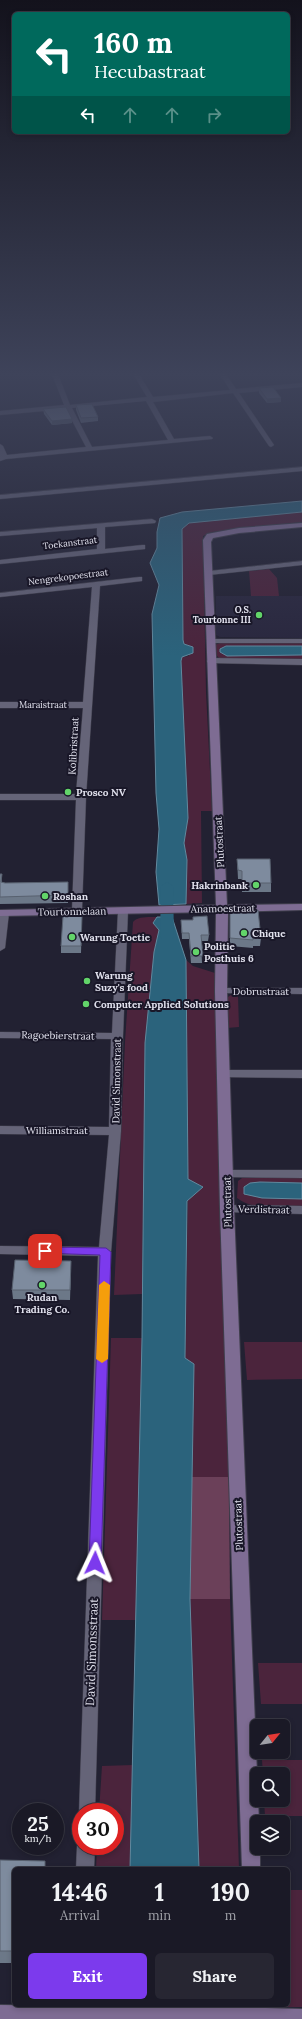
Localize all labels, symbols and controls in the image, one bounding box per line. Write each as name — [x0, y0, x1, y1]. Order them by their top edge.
text: 160 m — [94, 25, 172, 61]
icon: left — [28, 28, 80, 80]
text: Hecubastraat — [94, 60, 206, 83]
icon: left — [77, 104, 99, 126]
icon: ahead — [119, 104, 141, 126]
icon: ahead — [161, 104, 183, 126]
icon: right — [203, 104, 225, 126]
street label: Toekanstraat — [42, 534, 98, 551]
street label: Nengrekopoestraat — [27, 566, 109, 587]
place label: O.S. Tourtonne III — [193, 604, 252, 625]
marker: O.S. Tourtonne III — [254, 610, 264, 620]
street label: Maraistraat — [19, 699, 68, 710]
street label: Kolibristraat — [65, 717, 82, 775]
place label: Prosco NV — [76, 786, 127, 799]
marker: Prosco NV — [63, 787, 73, 797]
street label: Plutostraat — [212, 816, 227, 868]
place label: Hakrinbank — [191, 879, 248, 892]
marker: Hakrinbank — [251, 880, 261, 890]
place label: Roshan — [53, 890, 89, 903]
marker: Roshan — [40, 891, 50, 901]
street label: Anamoestraat — [190, 901, 256, 916]
street label: Tourtonnelaan — [38, 904, 106, 919]
place label: Chique — [252, 927, 286, 940]
marker: Chique — [239, 928, 249, 938]
place label: Warung Toetie — [80, 931, 151, 944]
marker: Warung Toetie — [67, 932, 77, 942]
place label: Politie Posthuis 6 — [204, 940, 254, 965]
marker: Politie Posthuis 6 — [191, 947, 201, 957]
place label: Warung Suzy's food — [95, 969, 148, 994]
marker: Warung Suzy's food — [82, 976, 92, 986]
street label: Dobrustraat — [233, 985, 289, 998]
place label: Computer Applied Solutions — [94, 998, 229, 1011]
marker: Computer Applied Solutions — [81, 999, 91, 1009]
street label: Ragoebierstraat — [21, 1028, 95, 1043]
street label: David Simonstraat — [109, 1038, 124, 1124]
street label: Williamstraat — [26, 1124, 88, 1137]
street label: Plutostraat — [221, 1176, 234, 1228]
street label: Verdistraat — [237, 1203, 290, 1216]
pin — [28, 1234, 62, 1268]
icon: arrive — [34, 1240, 56, 1262]
marker: Rudan Trading Co. — [37, 1280, 47, 1290]
place label: Rudan Trading Co. — [14, 1291, 70, 1316]
street label: Plutostraat — [231, 1499, 246, 1551]
position arrow — [74, 1542, 116, 1584]
street label: David Simonsstraat — [82, 1598, 101, 1706]
north arrow — [250, 1719, 290, 1759]
map controls — [250, 1719, 290, 1855]
button: search — [250, 1767, 290, 1807]
speed limit sign: 30 — [72, 1803, 124, 1855]
text: 25 — [27, 1811, 49, 1836]
button: layers — [250, 1815, 290, 1855]
text: km/h — [24, 1832, 52, 1845]
text: 14:46 — [52, 1877, 108, 1908]
text: 1 — [155, 1877, 164, 1908]
text: 190 — [211, 1877, 250, 1908]
text: Arrival — [60, 1907, 100, 1924]
text: min — [148, 1907, 171, 1924]
text: m — [225, 1907, 236, 1924]
button: Exit — [28, 1953, 147, 1999]
button: Share — [155, 1953, 274, 1999]

